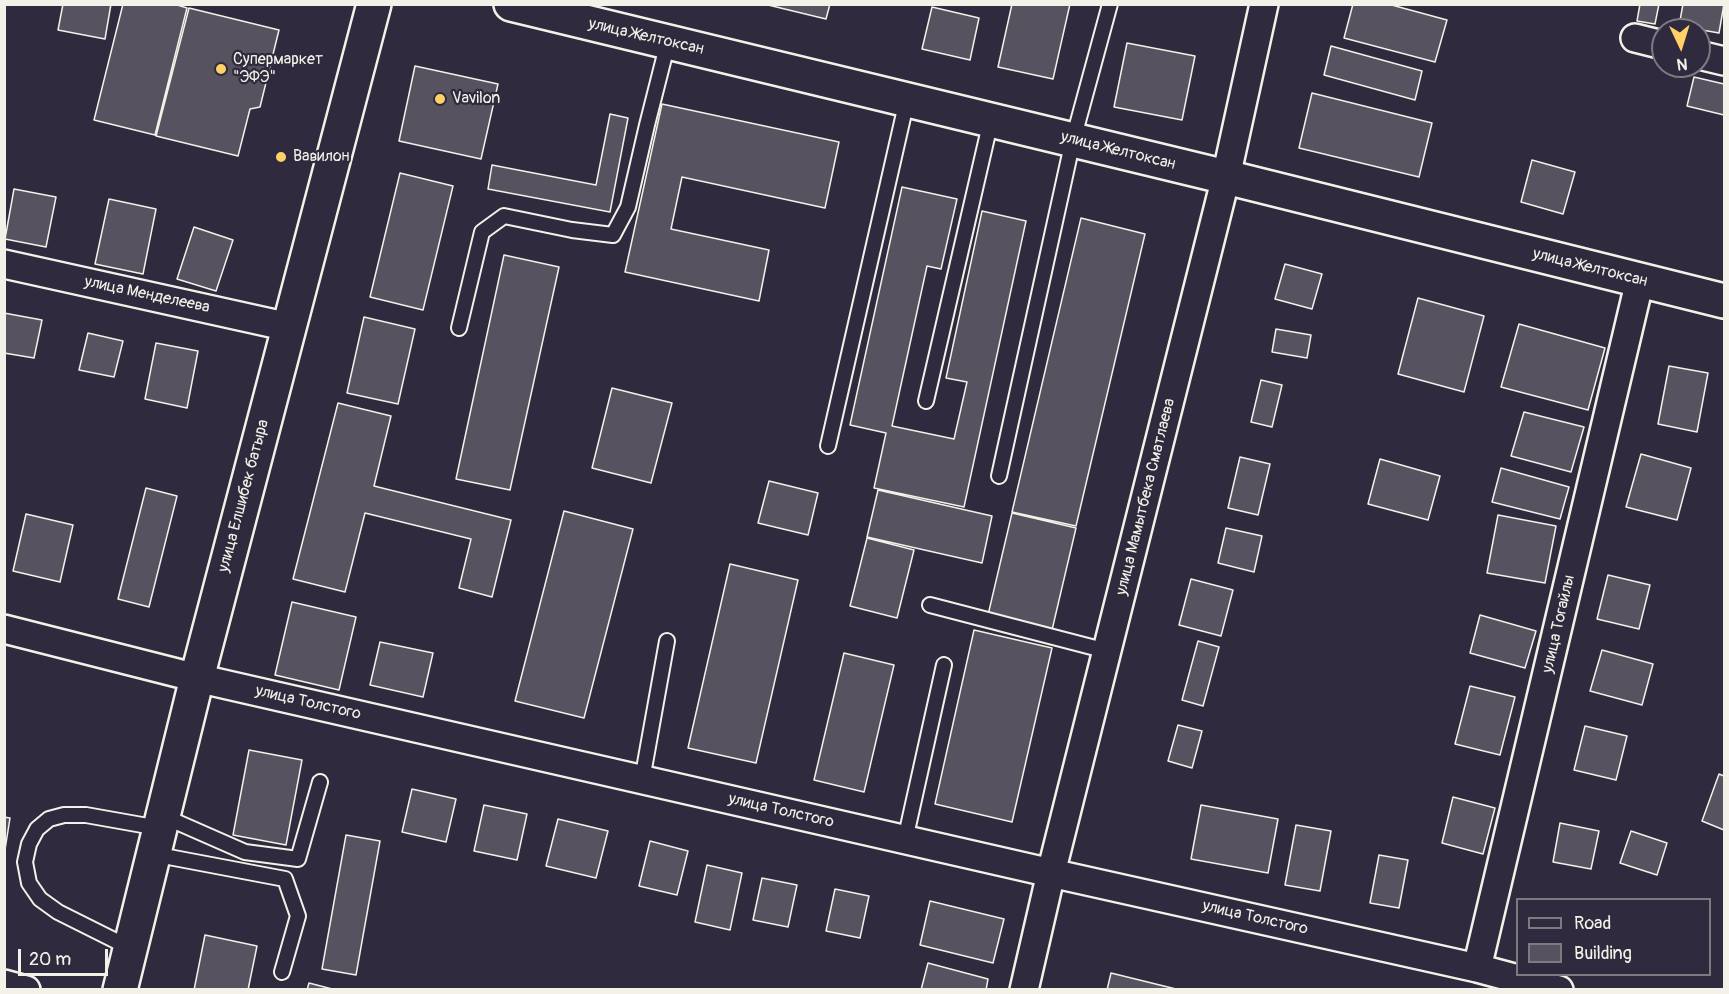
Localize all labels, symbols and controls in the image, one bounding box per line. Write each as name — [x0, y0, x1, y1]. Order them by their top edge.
street label: улица Желтоксан — [587, 14, 705, 60]
north arrow — [1651, 18, 1711, 78]
place label: Супермаркет "ЭФЭ" — [233, 50, 323, 88]
text: N — [1676, 54, 1688, 74]
marker: Супермаркет "ЭФЭ" — [214, 62, 228, 76]
place label: Vavilon — [452, 89, 500, 109]
marker: Vavilon — [433, 92, 447, 106]
street label: улица Желтоксан — [1059, 127, 1177, 175]
place label: Вавилон — [293, 147, 349, 167]
marker: Вавилон — [274, 150, 288, 164]
street label: улица Желтоксан — [1531, 244, 1649, 292]
street label: улица Менделеева — [83, 272, 211, 318]
street label: улица Мамытбека Сматлаева — [1112, 397, 1180, 597]
street label: улица Елшибек батыра — [214, 418, 274, 574]
street label: улица Тогайлы — [1538, 573, 1580, 675]
street label: улица Толстого — [253, 682, 363, 724]
street label: улица Толстого — [726, 790, 836, 832]
street label: улица Толстого — [1200, 897, 1310, 939]
legend — [1516, 898, 1711, 976]
text: Road — [1574, 912, 1611, 935]
scale bar — [21, 937, 111, 975]
text: Building — [1574, 942, 1632, 965]
text: 20 m — [29, 948, 71, 971]

